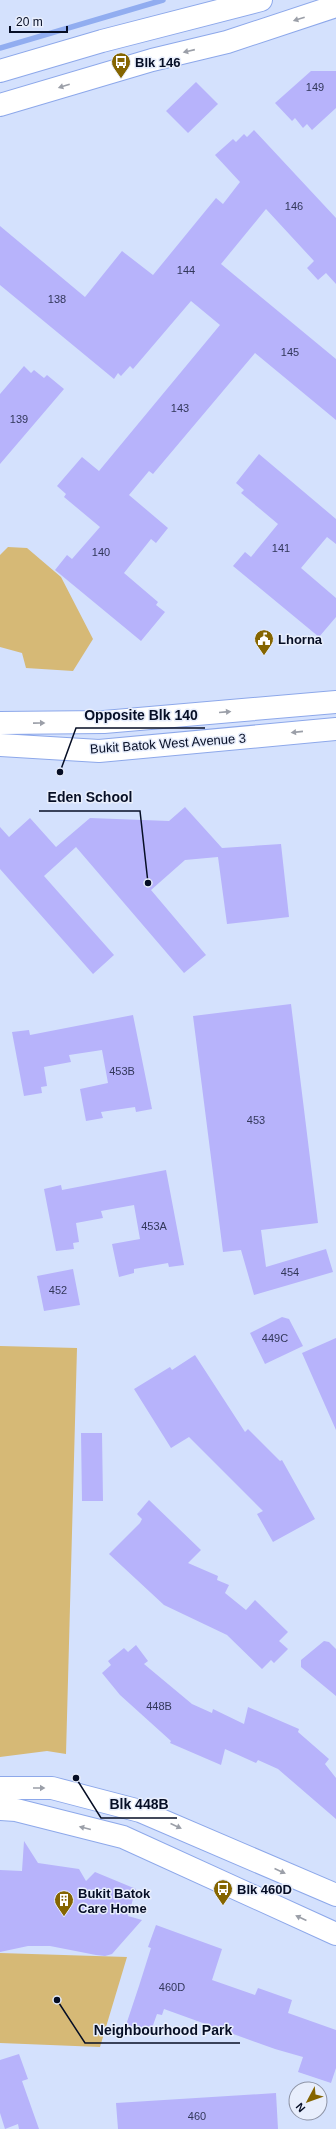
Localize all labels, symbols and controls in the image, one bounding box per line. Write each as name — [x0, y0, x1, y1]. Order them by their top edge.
scale bar — [10, 8, 67, 34]
text: 20 m — [16, 15, 43, 29]
one-way arrow — [293, 16, 305, 22]
one-way arrow — [183, 48, 195, 54]
bus stop icon: Blk 146 — [110, 51, 132, 79]
place label: Blk 146 — [135, 55, 181, 70]
house number: 149 — [306, 81, 324, 93]
one-way arrow — [58, 83, 70, 89]
house number: 146 — [285, 200, 303, 212]
house number: 144 — [177, 264, 195, 276]
house number: 138 — [48, 293, 66, 305]
house number: 145 — [281, 346, 299, 358]
house number: 143 — [171, 402, 189, 414]
house number: 139 — [10, 413, 28, 425]
house number: 141 — [272, 542, 290, 554]
house number: 140 — [92, 546, 110, 558]
public building icon: Lhorna — [253, 628, 275, 656]
place label: Lhorna — [278, 632, 323, 647]
callout: Opposite Blk 140 — [76, 702, 205, 728]
text: Opposite Blk 140 — [84, 707, 198, 723]
one-way arrow — [218, 708, 231, 715]
one-way arrow — [33, 720, 46, 726]
one-way arrow — [291, 729, 303, 735]
street label: Bukit Batok West Avenue 3 — [90, 731, 247, 756]
callout: Eden School — [39, 785, 140, 811]
text: Eden School — [48, 789, 132, 805]
house number: 453B — [109, 1065, 135, 1077]
house number: 453 — [247, 1114, 265, 1126]
house number: 453A — [141, 1220, 168, 1232]
house number: 454 — [281, 1266, 299, 1278]
house number: 452 — [49, 1284, 67, 1296]
house number: 449C — [262, 1332, 288, 1344]
house number: 448B — [146, 1700, 172, 1712]
one-way arrow — [33, 1785, 46, 1791]
callout: Blk 448B — [101, 1792, 177, 1818]
text: Blk 448B — [109, 1796, 169, 1812]
one-way arrow — [170, 1823, 181, 1829]
one-way arrow — [79, 1825, 91, 1831]
one-way arrow — [275, 1868, 286, 1874]
bus stop icon: Blk 460D — [212, 1878, 234, 1906]
place label: Blk 460D — [237, 1882, 292, 1897]
place label: Bukit Batok Care Home — [78, 1886, 151, 1916]
building icon: Bukit Batok Care Home — [53, 1889, 75, 1917]
one-way arrow — [295, 1915, 306, 1921]
house number: 460D — [159, 1981, 185, 1993]
callout: Neighbourhood Park — [85, 2017, 240, 2043]
text: Neighbourhood Park — [94, 2022, 232, 2038]
north arrow — [288, 2081, 328, 2121]
text: N — [293, 2101, 308, 2114]
house number: 460 — [188, 2110, 206, 2122]

